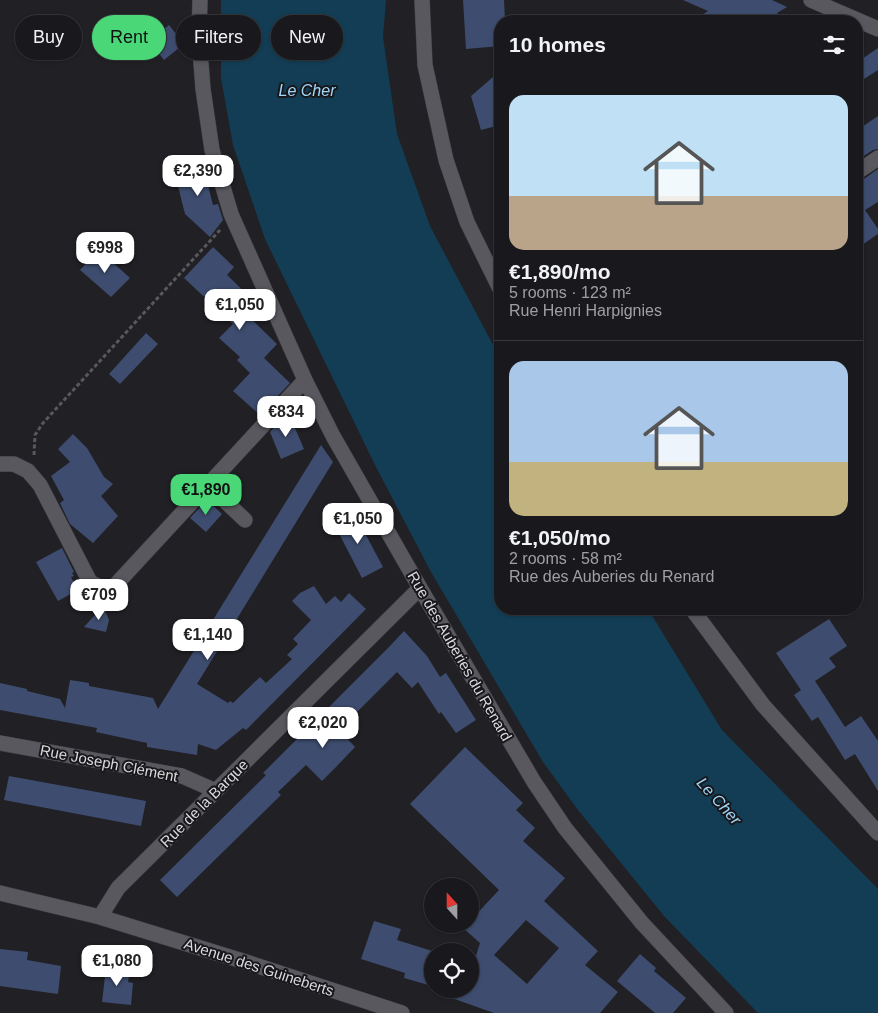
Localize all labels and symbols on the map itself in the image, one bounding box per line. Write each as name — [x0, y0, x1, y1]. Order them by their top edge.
water label: Le Cher — [279, 82, 336, 99]
pin: €2,390 — [157, 154, 239, 197]
pin: €998 — [75, 232, 135, 274]
pin: €1,050 — [199, 288, 281, 331]
pin: €834 — [256, 396, 316, 438]
pin: €1,890 — [165, 474, 247, 516]
pin: €1,050 — [317, 502, 399, 545]
street label: Rue des Auberies du Renard — [404, 568, 516, 744]
pin: €709 — [69, 578, 129, 621]
pin: €1,140 — [167, 618, 249, 661]
pin: €2,020 — [282, 706, 364, 749]
street label: Rue Joseph Clément — [39, 741, 180, 785]
street label: Rue de la Barque — [157, 756, 251, 850]
water label: Le Cher — [694, 774, 745, 828]
north arrow — [424, 878, 479, 932]
street label: Avenue des Guineberts — [182, 935, 336, 999]
pin: €1,080 — [76, 944, 158, 987]

